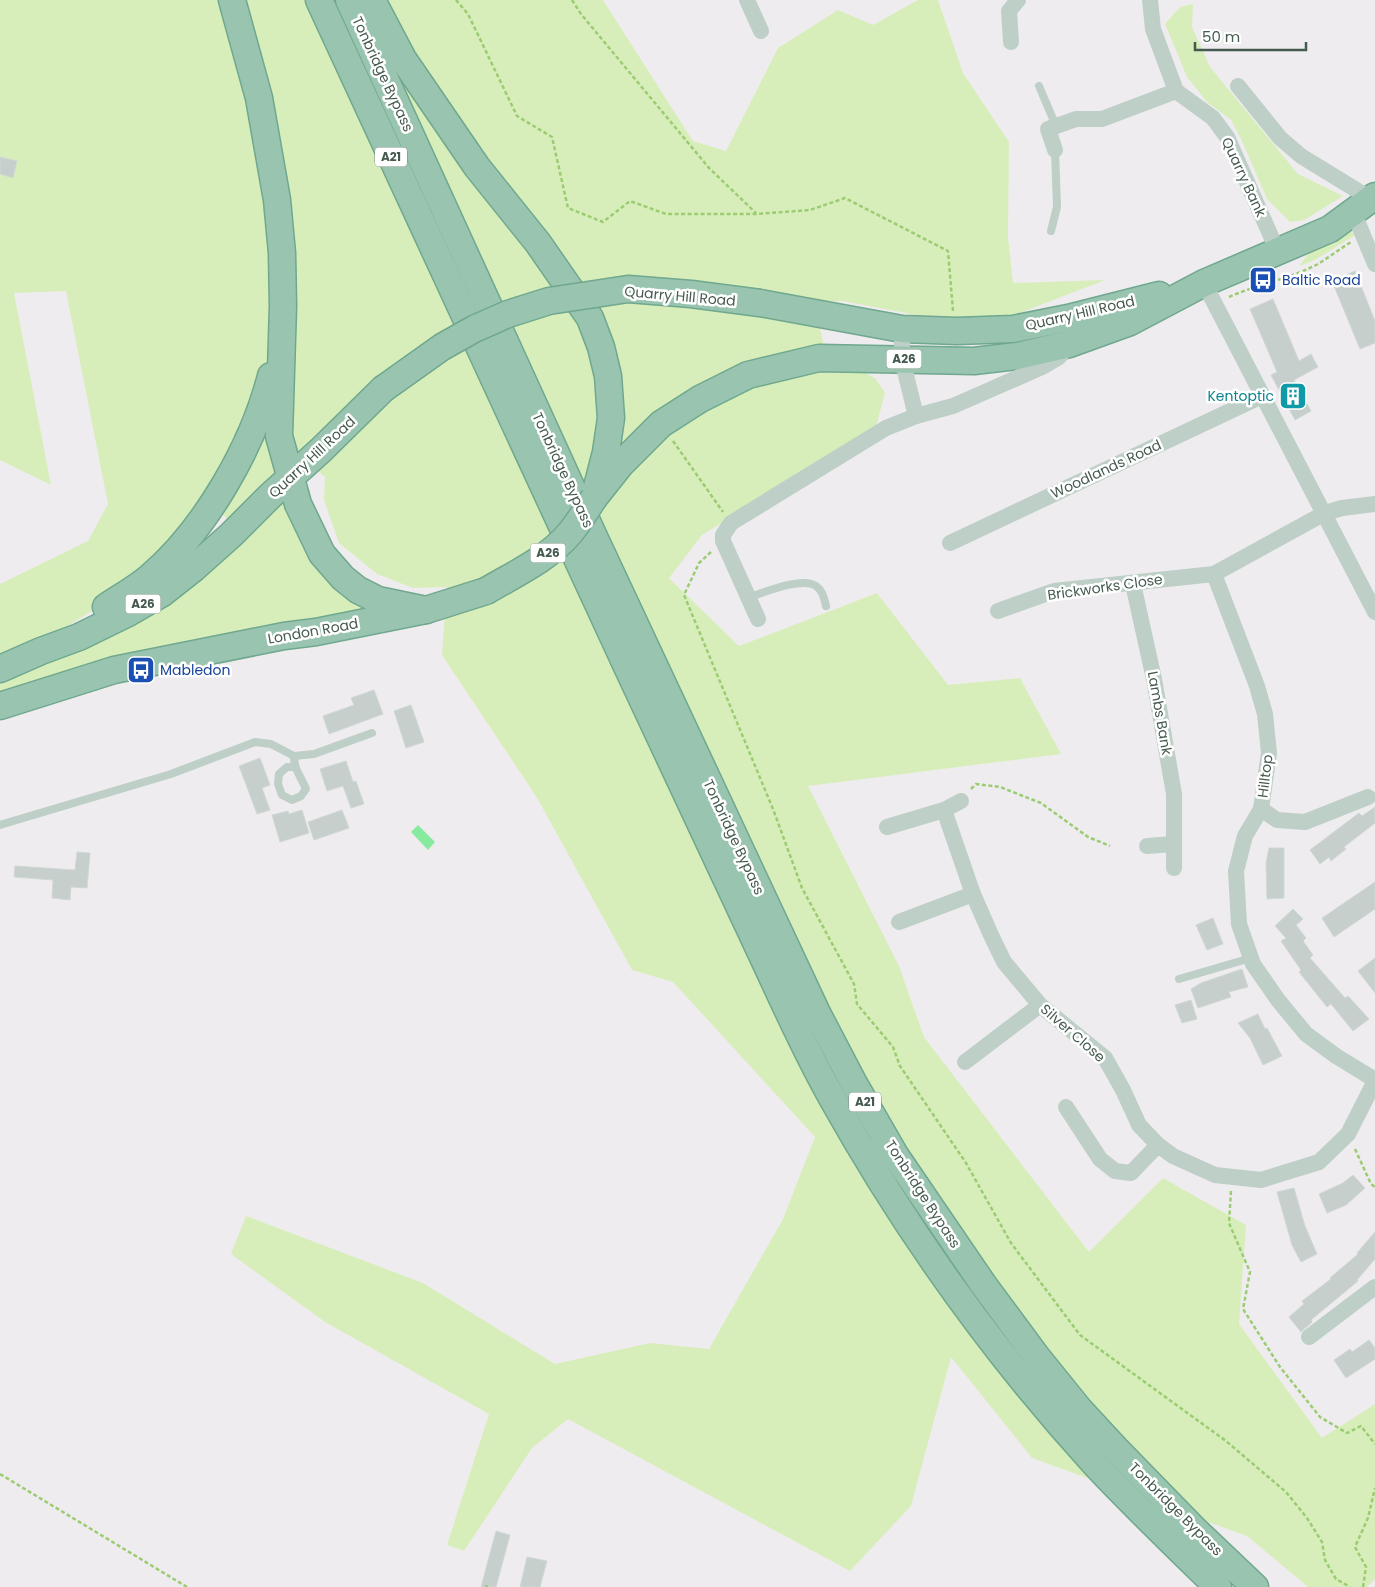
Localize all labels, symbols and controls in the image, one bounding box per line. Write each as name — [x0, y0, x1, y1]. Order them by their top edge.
street label: Tonbridge Bypass — [348, 13, 418, 135]
scale bar — [1195, 20, 1306, 52]
text: 50 m — [1202, 26, 1240, 47]
street label: Quarry Bank — [1217, 134, 1272, 221]
road number: A21 — [375, 148, 407, 166]
bus stop icon: Baltic Road — [1248, 265, 1278, 295]
place label: Baltic Road — [1282, 270, 1361, 290]
street label: Quarry Hill Road — [623, 281, 737, 311]
street label: Quarry Hill Road — [1023, 291, 1137, 335]
road number: A26 — [886, 349, 922, 368]
building icon: Kentoptic — [1278, 381, 1308, 411]
place label: Kentoptic — [1207, 386, 1274, 406]
street label: Tonbridge Bypass — [528, 409, 598, 531]
street label: Quarry Hill Road — [264, 412, 360, 502]
street label: Woodlands Road — [1047, 435, 1165, 503]
road number: A26 — [530, 544, 566, 562]
street label: Brickworks Close — [1046, 569, 1164, 605]
road number: A26 — [126, 594, 160, 614]
street label: London Road — [266, 613, 360, 649]
bus stop icon: Mabledon — [126, 655, 156, 685]
place label: Mabledon — [160, 660, 231, 680]
street label: Lambs Bank — [1143, 670, 1177, 757]
street label: Hilltop — [1252, 753, 1278, 799]
street label: Tonbridge Bypass — [699, 776, 769, 898]
street label: Silver Close — [1036, 999, 1110, 1067]
road number: A21 — [849, 1092, 881, 1112]
street label: Tonbridge Bypass — [881, 1136, 965, 1252]
street label: Tonbridge Bypass — [1125, 1458, 1227, 1560]

